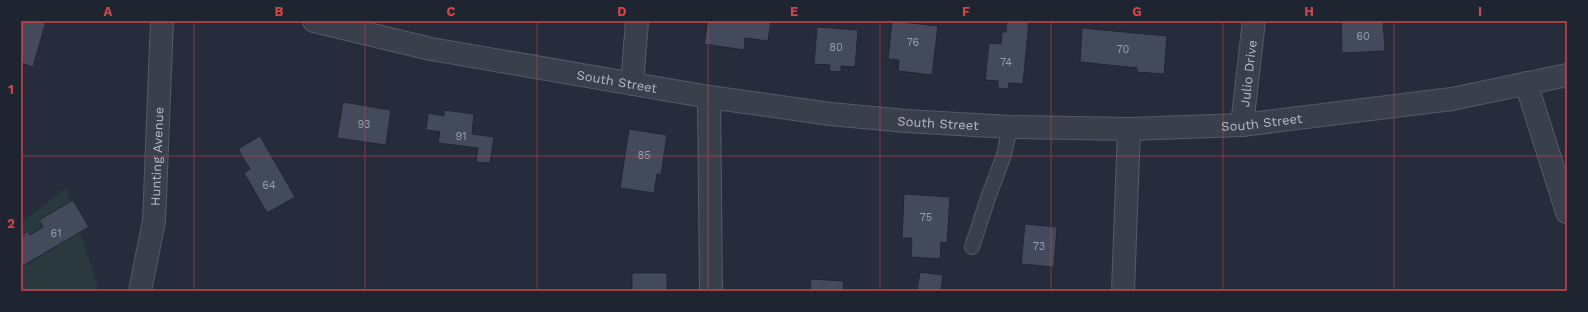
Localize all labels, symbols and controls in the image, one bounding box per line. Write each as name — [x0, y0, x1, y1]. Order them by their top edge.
text: A — [104, 4, 113, 19]
text: B — [275, 4, 284, 19]
text: C — [447, 4, 456, 19]
text: D — [617, 4, 627, 19]
text: E — [790, 4, 798, 19]
text: F — [962, 4, 970, 19]
text: G — [1132, 4, 1142, 19]
text: H — [1304, 4, 1314, 19]
text: I — [1478, 4, 1482, 19]
house number: 60 — [1356, 30, 1370, 43]
house number: 76 — [907, 36, 920, 49]
street label: Julio Drive — [1237, 39, 1260, 108]
house number: 80 — [829, 41, 843, 54]
house number: 70 — [1117, 43, 1130, 56]
house number: 74 — [1000, 56, 1012, 69]
street label: South Street — [576, 67, 659, 96]
text: 1 — [8, 82, 14, 97]
street label: Hunting Avenue — [148, 107, 167, 206]
street label: South Street — [1221, 111, 1304, 134]
street label: South Street — [897, 113, 980, 133]
house number: 93 — [358, 118, 370, 131]
house number: 91 — [455, 130, 467, 143]
house number: 85 — [637, 149, 651, 162]
house number: 64 — [262, 179, 276, 192]
house number: 75 — [920, 211, 932, 224]
text: 2 — [7, 216, 15, 231]
house number: 61 — [51, 227, 61, 240]
house number: 73 — [1033, 240, 1045, 253]

